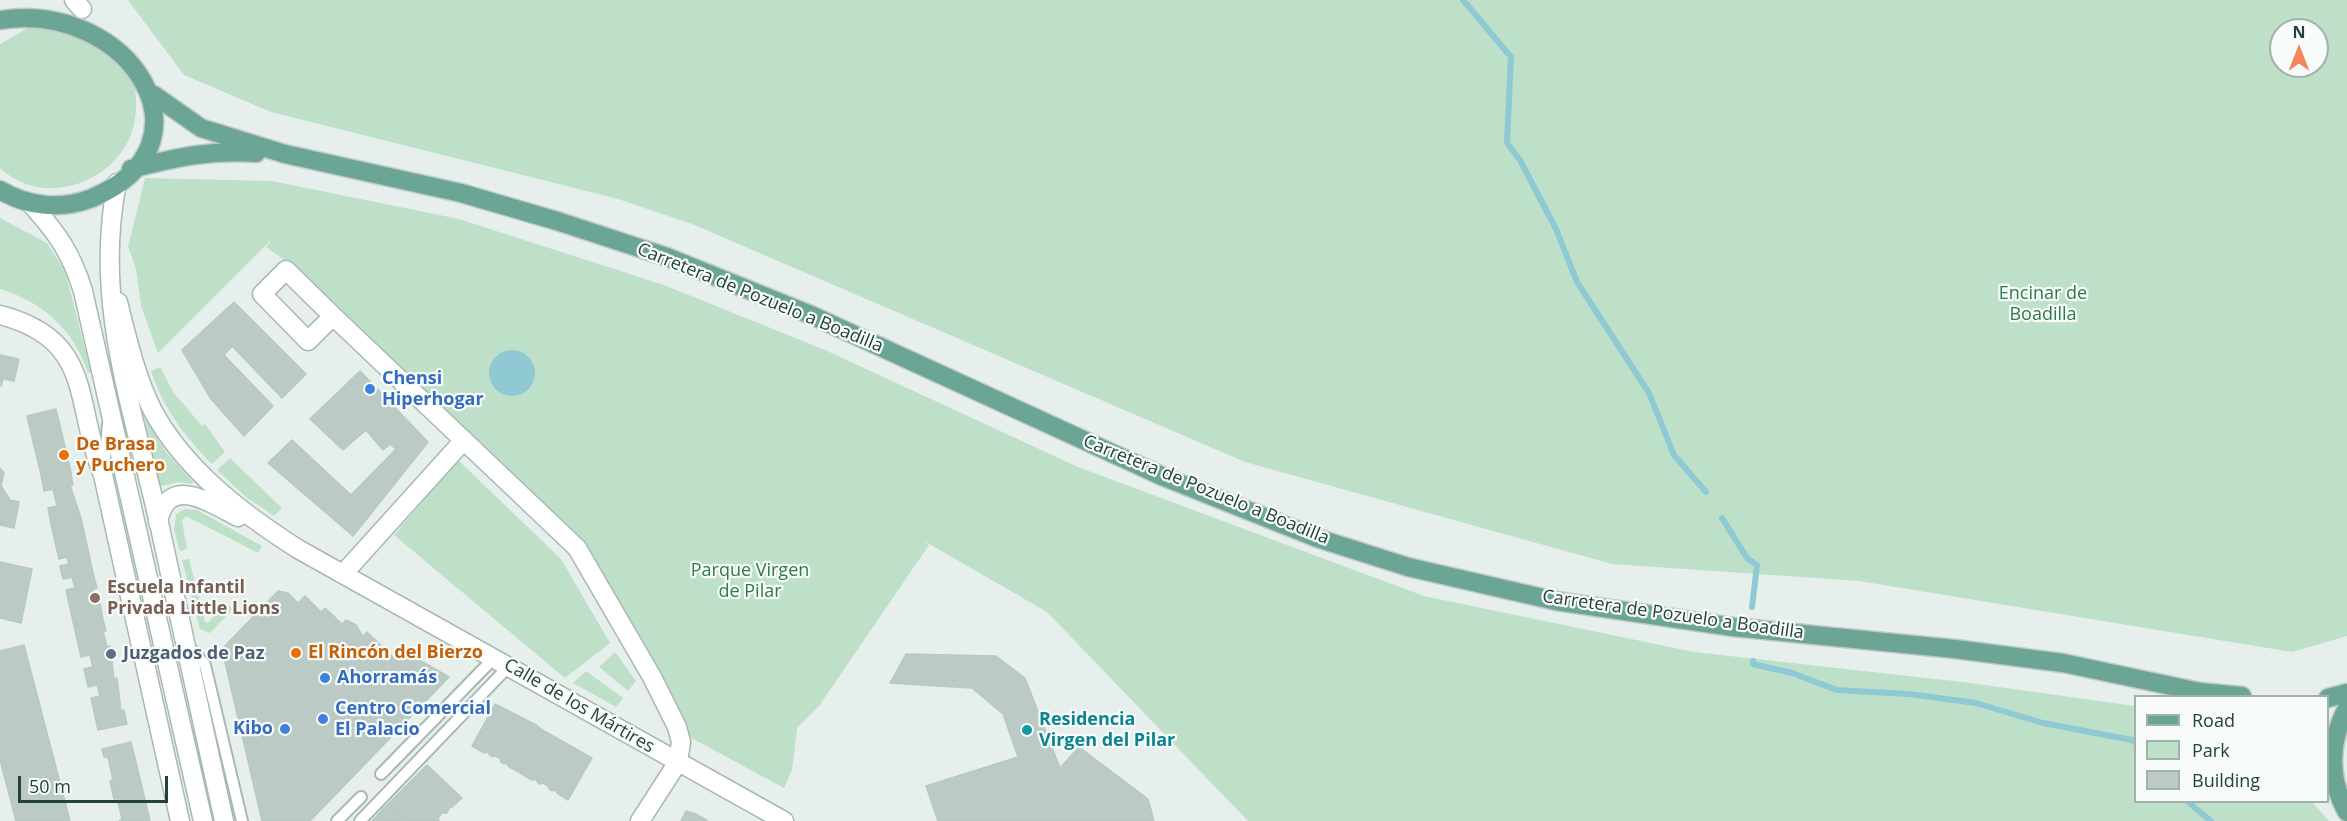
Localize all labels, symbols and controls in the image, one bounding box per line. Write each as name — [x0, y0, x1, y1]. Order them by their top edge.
north arrow — [2269, 18, 2329, 78]
text: N — [2292, 21, 2306, 43]
street label: Carretera de Pozuelo a Boadilla — [634, 239, 886, 357]
park label: Encinar de Boadilla — [1999, 283, 2087, 326]
place label: Chensi Hiperhogar — [382, 368, 484, 410]
marker: Chensi Hiperhogar — [363, 382, 377, 396]
street label: Carretera de Pozuelo a Boadilla — [1080, 431, 1332, 549]
place label: De Brasa y Puchero — [76, 434, 165, 476]
marker: De Brasa y Puchero — [57, 448, 71, 462]
park label: Parque Virgen de Pilar — [691, 560, 809, 602]
place label: Escuela Infantil Privada Little Lions — [107, 577, 280, 620]
street label: Carretera de Pozuelo a Boadilla — [1541, 586, 1805, 644]
marker: Escuela Infantil Privada Little Lions — [88, 591, 102, 605]
place label: El Rincón del Bierzo — [308, 642, 483, 664]
place label: Juzgados de Paz — [123, 643, 264, 665]
marker: El Rincón del Bierzo — [289, 646, 303, 660]
marker: Juzgados de Paz — [104, 647, 118, 661]
street label: Calle de los Mártires — [500, 654, 658, 758]
place label: Ahorramás — [337, 667, 437, 689]
marker: Ahorramás — [318, 671, 332, 685]
legend — [2134, 695, 2329, 803]
place label: Centro Comercial El Palacio — [335, 698, 491, 740]
text: Road — [2192, 708, 2235, 732]
place label: Residencia Virgen del Pilar — [1039, 709, 1175, 752]
marker: Centro Comercial El Palacio — [316, 712, 330, 726]
place label: Kibo — [233, 718, 273, 740]
marker: Kibo — [278, 722, 292, 736]
marker: Residencia Virgen del Pilar — [1020, 723, 1034, 737]
text: Park — [2192, 738, 2230, 762]
scale bar — [21, 764, 171, 802]
text: Building — [2192, 768, 2260, 792]
text: 50 m — [29, 774, 71, 798]

